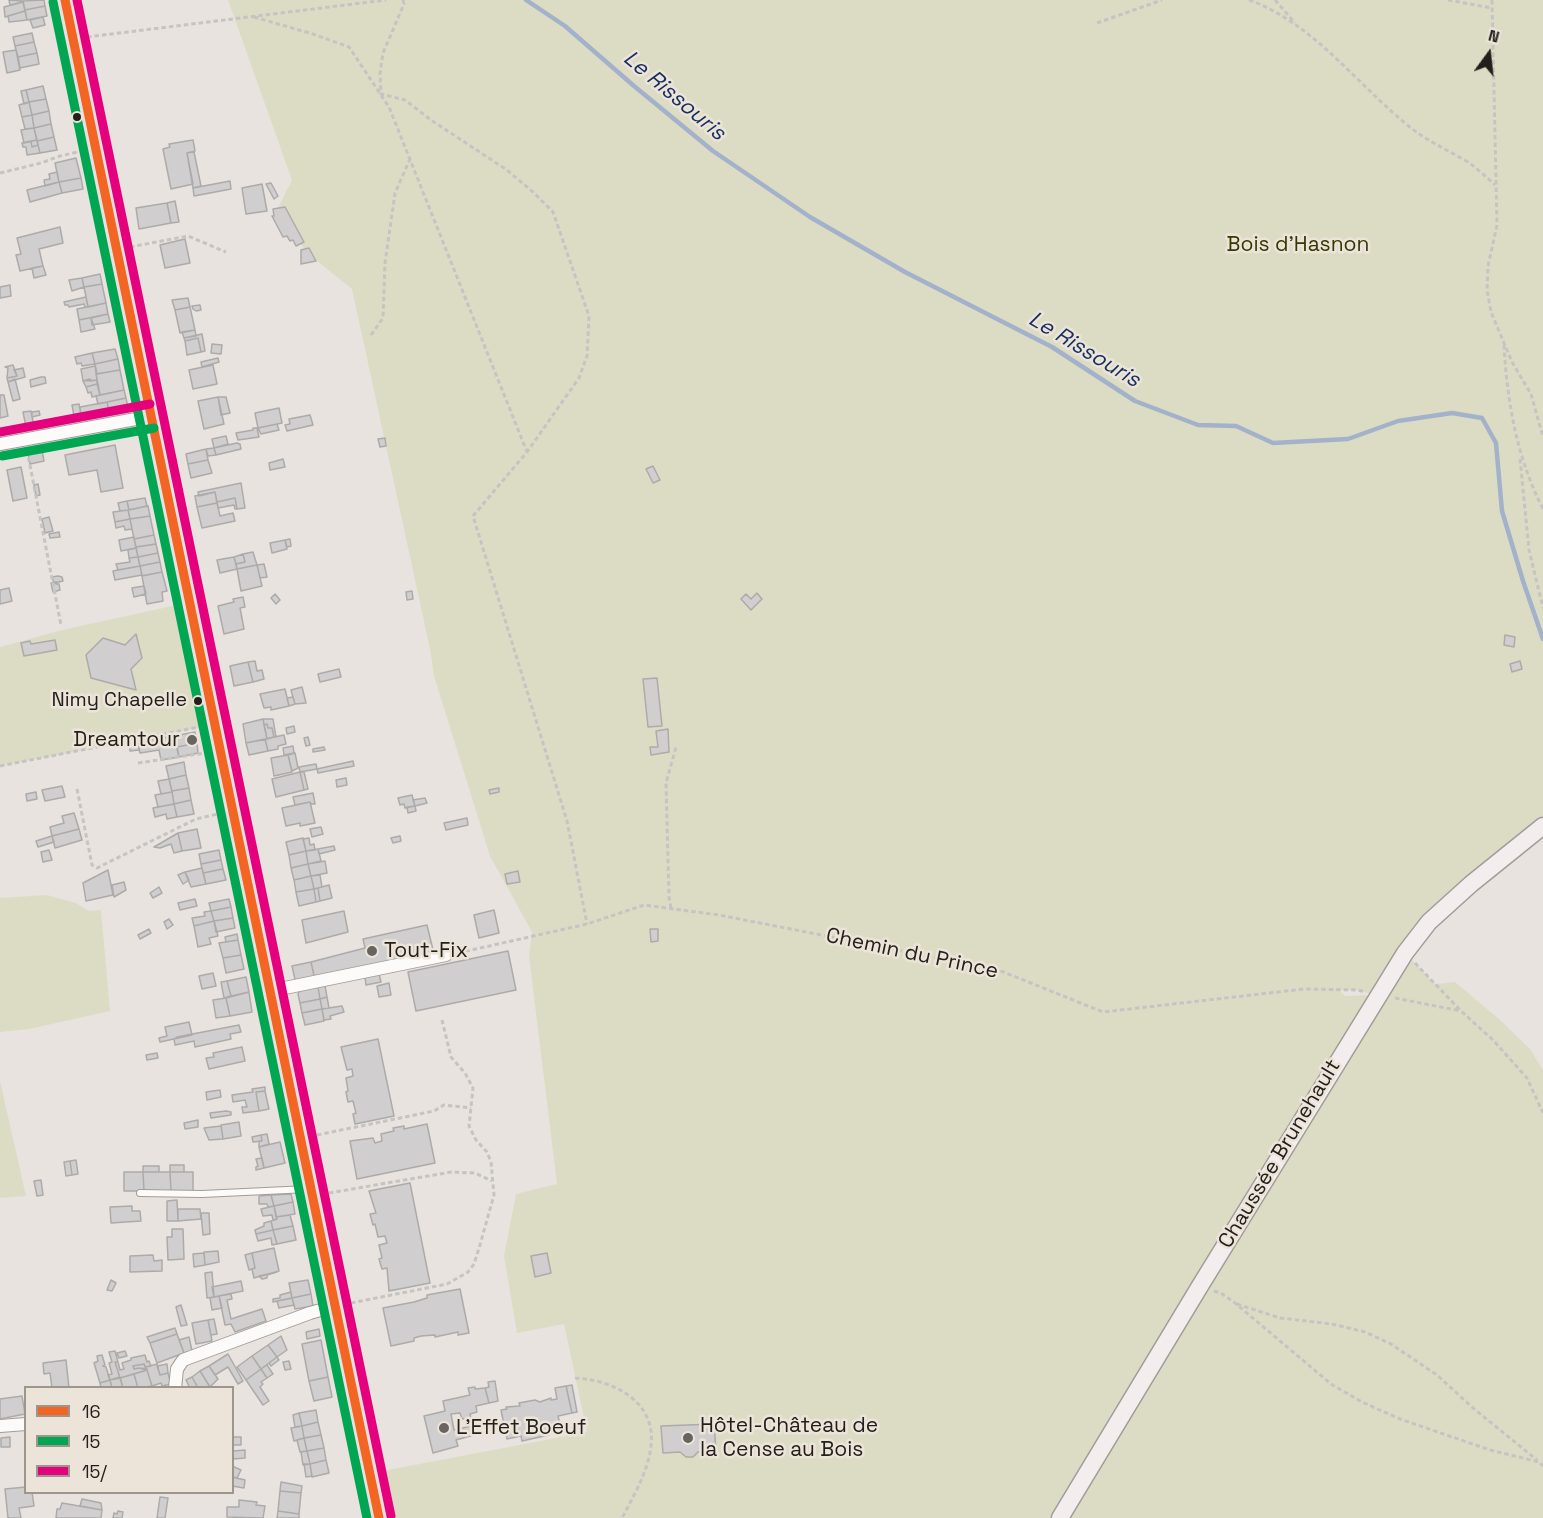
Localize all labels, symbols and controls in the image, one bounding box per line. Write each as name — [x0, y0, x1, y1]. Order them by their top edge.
north arrow — [1459, 24, 1519, 84]
text: N — [1486, 25, 1502, 48]
water label: Le Rissouris — [617, 46, 731, 146]
unlabelled marker — [71, 111, 83, 123]
park label: Bois d'Hasnon — [1227, 232, 1369, 258]
water label: Le Rissouris — [1023, 306, 1145, 394]
place label: Nimy Chapelle — [51, 689, 187, 713]
marker: Nimy Chapelle — [192, 695, 204, 707]
place label: Dreamtour — [73, 727, 180, 753]
marker: Dreamtour — [185, 733, 199, 747]
street label: Chemin du Prince — [824, 923, 1000, 985]
place label: Tout-Fix — [384, 938, 468, 964]
marker: Tout-Fix — [365, 944, 379, 958]
street label: Chaussée Brunehault — [1214, 1055, 1346, 1253]
legend — [24, 1386, 234, 1494]
text: 16 — [82, 1400, 101, 1423]
place label: Hôtel-Château de la Cense au Bois — [700, 1413, 878, 1463]
place label: L'Effet Boeuf — [456, 1415, 586, 1441]
marker: L'Effet Boeuf — [437, 1421, 451, 1435]
text: 15 — [82, 1430, 100, 1453]
marker: Hôtel-Château de la Cense au Bois — [681, 1431, 695, 1445]
text: 15/ — [82, 1460, 107, 1483]

